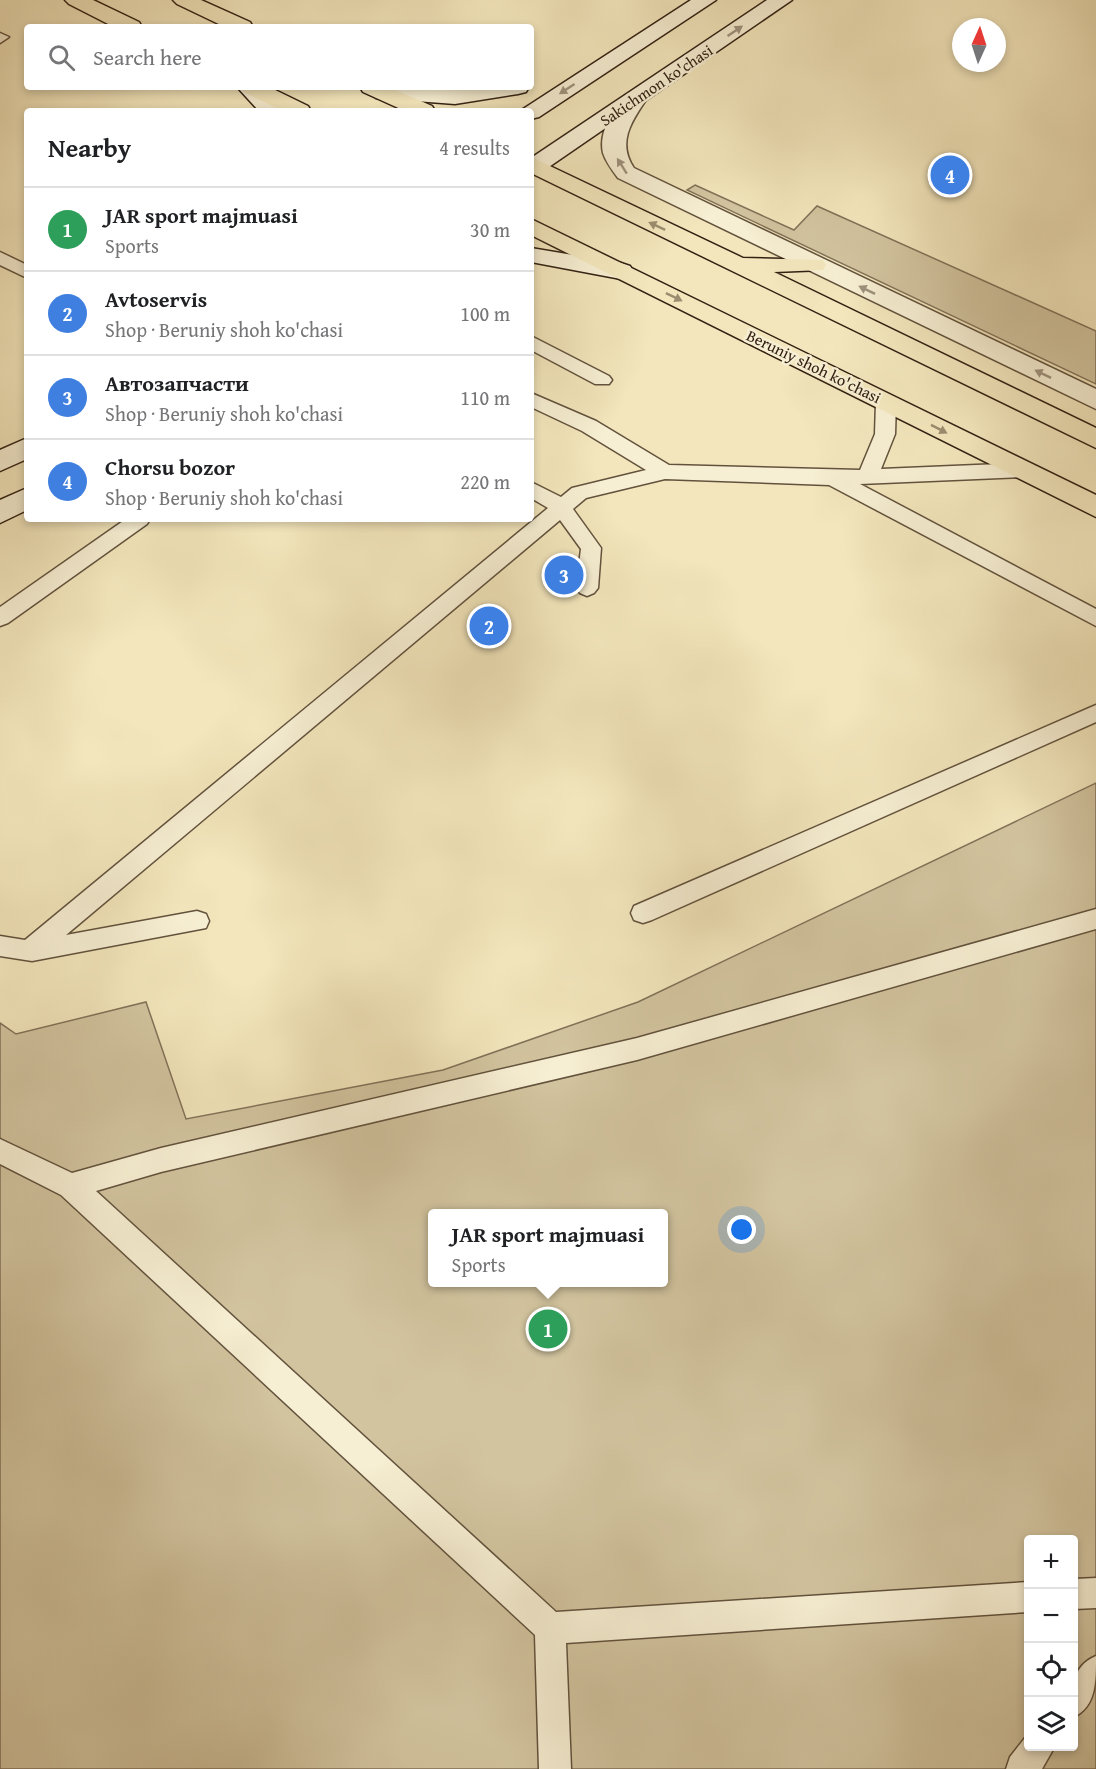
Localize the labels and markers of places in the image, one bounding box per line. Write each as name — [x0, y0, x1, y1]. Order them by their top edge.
pin: 4 — [930, 152, 970, 198]
pin: 3 — [544, 552, 584, 598]
pin: 2 — [470, 604, 508, 648]
pin: 1 — [528, 1306, 568, 1352]

